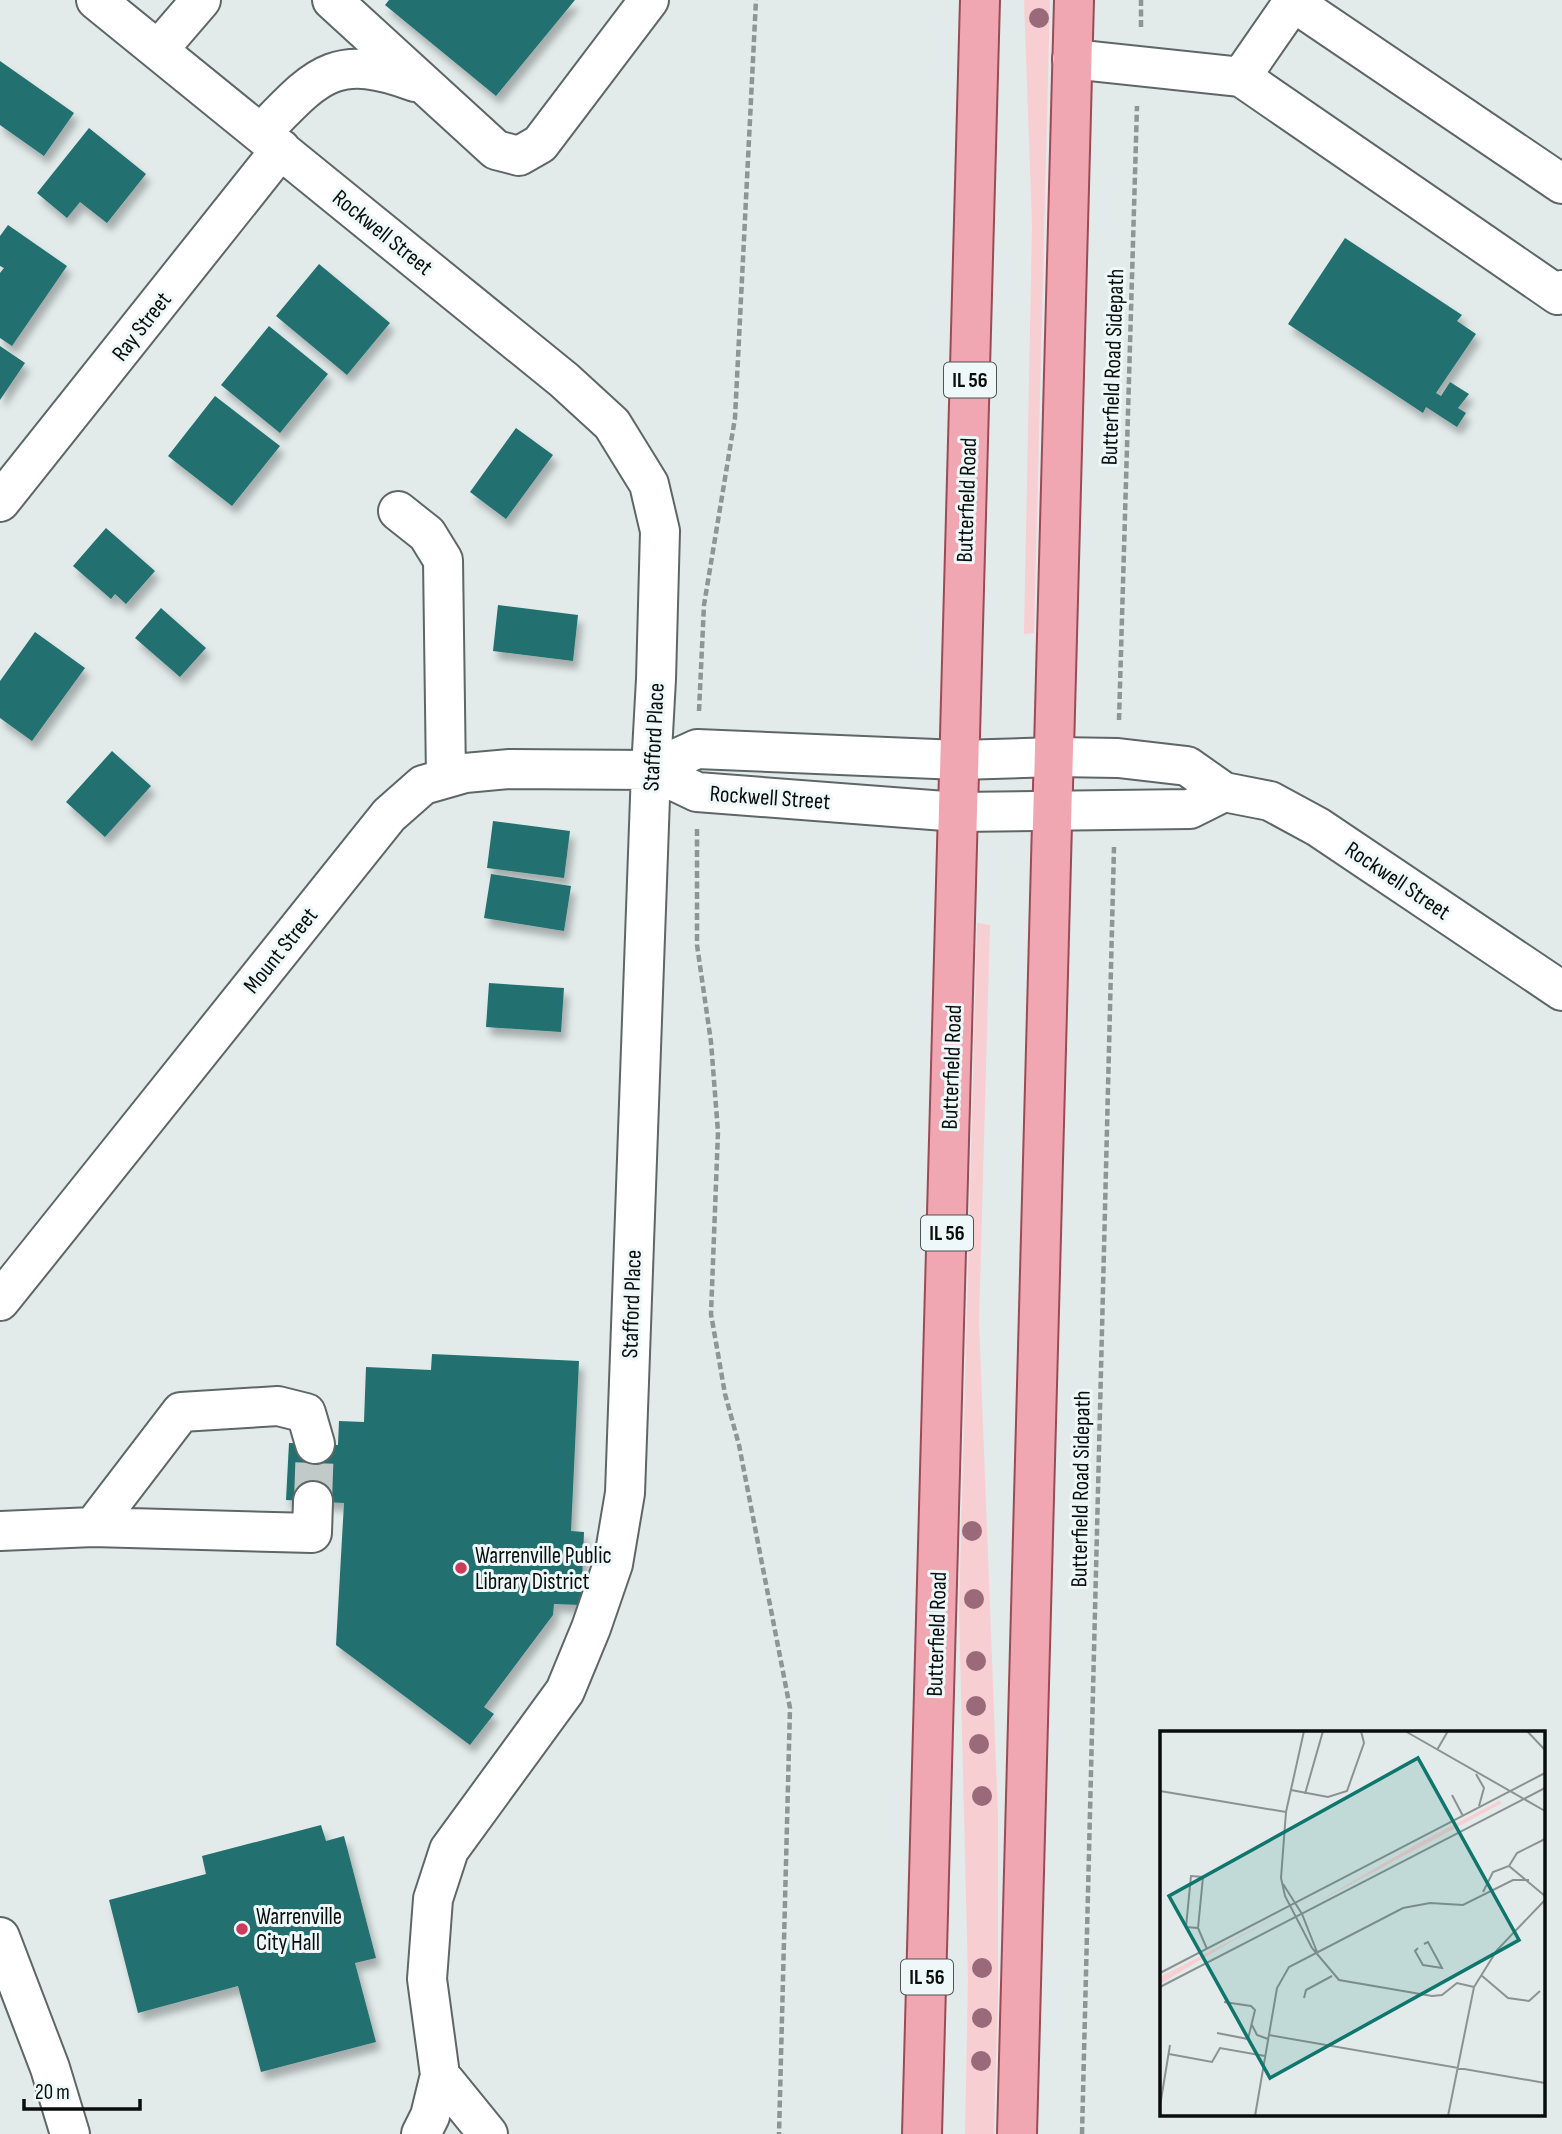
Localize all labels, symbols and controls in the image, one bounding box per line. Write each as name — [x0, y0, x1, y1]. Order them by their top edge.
street label: Rockwell Street — [327, 184, 438, 282]
street label: Butterfield Road Sidepath — [1096, 268, 1130, 466]
street label: Ray Street — [106, 286, 177, 367]
road number: IL 56 — [944, 362, 996, 398]
street label: Butterfield Road — [951, 437, 983, 563]
street label: Stafford Place — [637, 682, 671, 792]
street label: Rockwell Street — [709, 780, 831, 816]
street label: Rockwell Street — [1340, 835, 1455, 926]
street label: Mount Street — [238, 902, 324, 999]
street label: Butterfield Road — [936, 1004, 968, 1130]
road number: IL 56 — [921, 1216, 973, 1250]
street label: Stafford Place — [616, 1249, 648, 1359]
street label: Butterfield Road Sidepath — [1065, 1390, 1097, 1588]
place label: Warrenville Public Library District — [475, 1542, 612, 1596]
marker: Warrenville Public Library District — [453, 1560, 469, 1576]
street label: Butterfield Road — [921, 1571, 953, 1697]
inset map — [1160, 1731, 1544, 2116]
place label: Warrenville City Hall — [256, 1903, 342, 1957]
marker: Warrenville City Hall — [234, 1921, 250, 1937]
road number: IL 56 — [901, 1960, 953, 1994]
scale bar — [24, 2068, 140, 2112]
text: 20 m — [35, 2080, 70, 2105]

